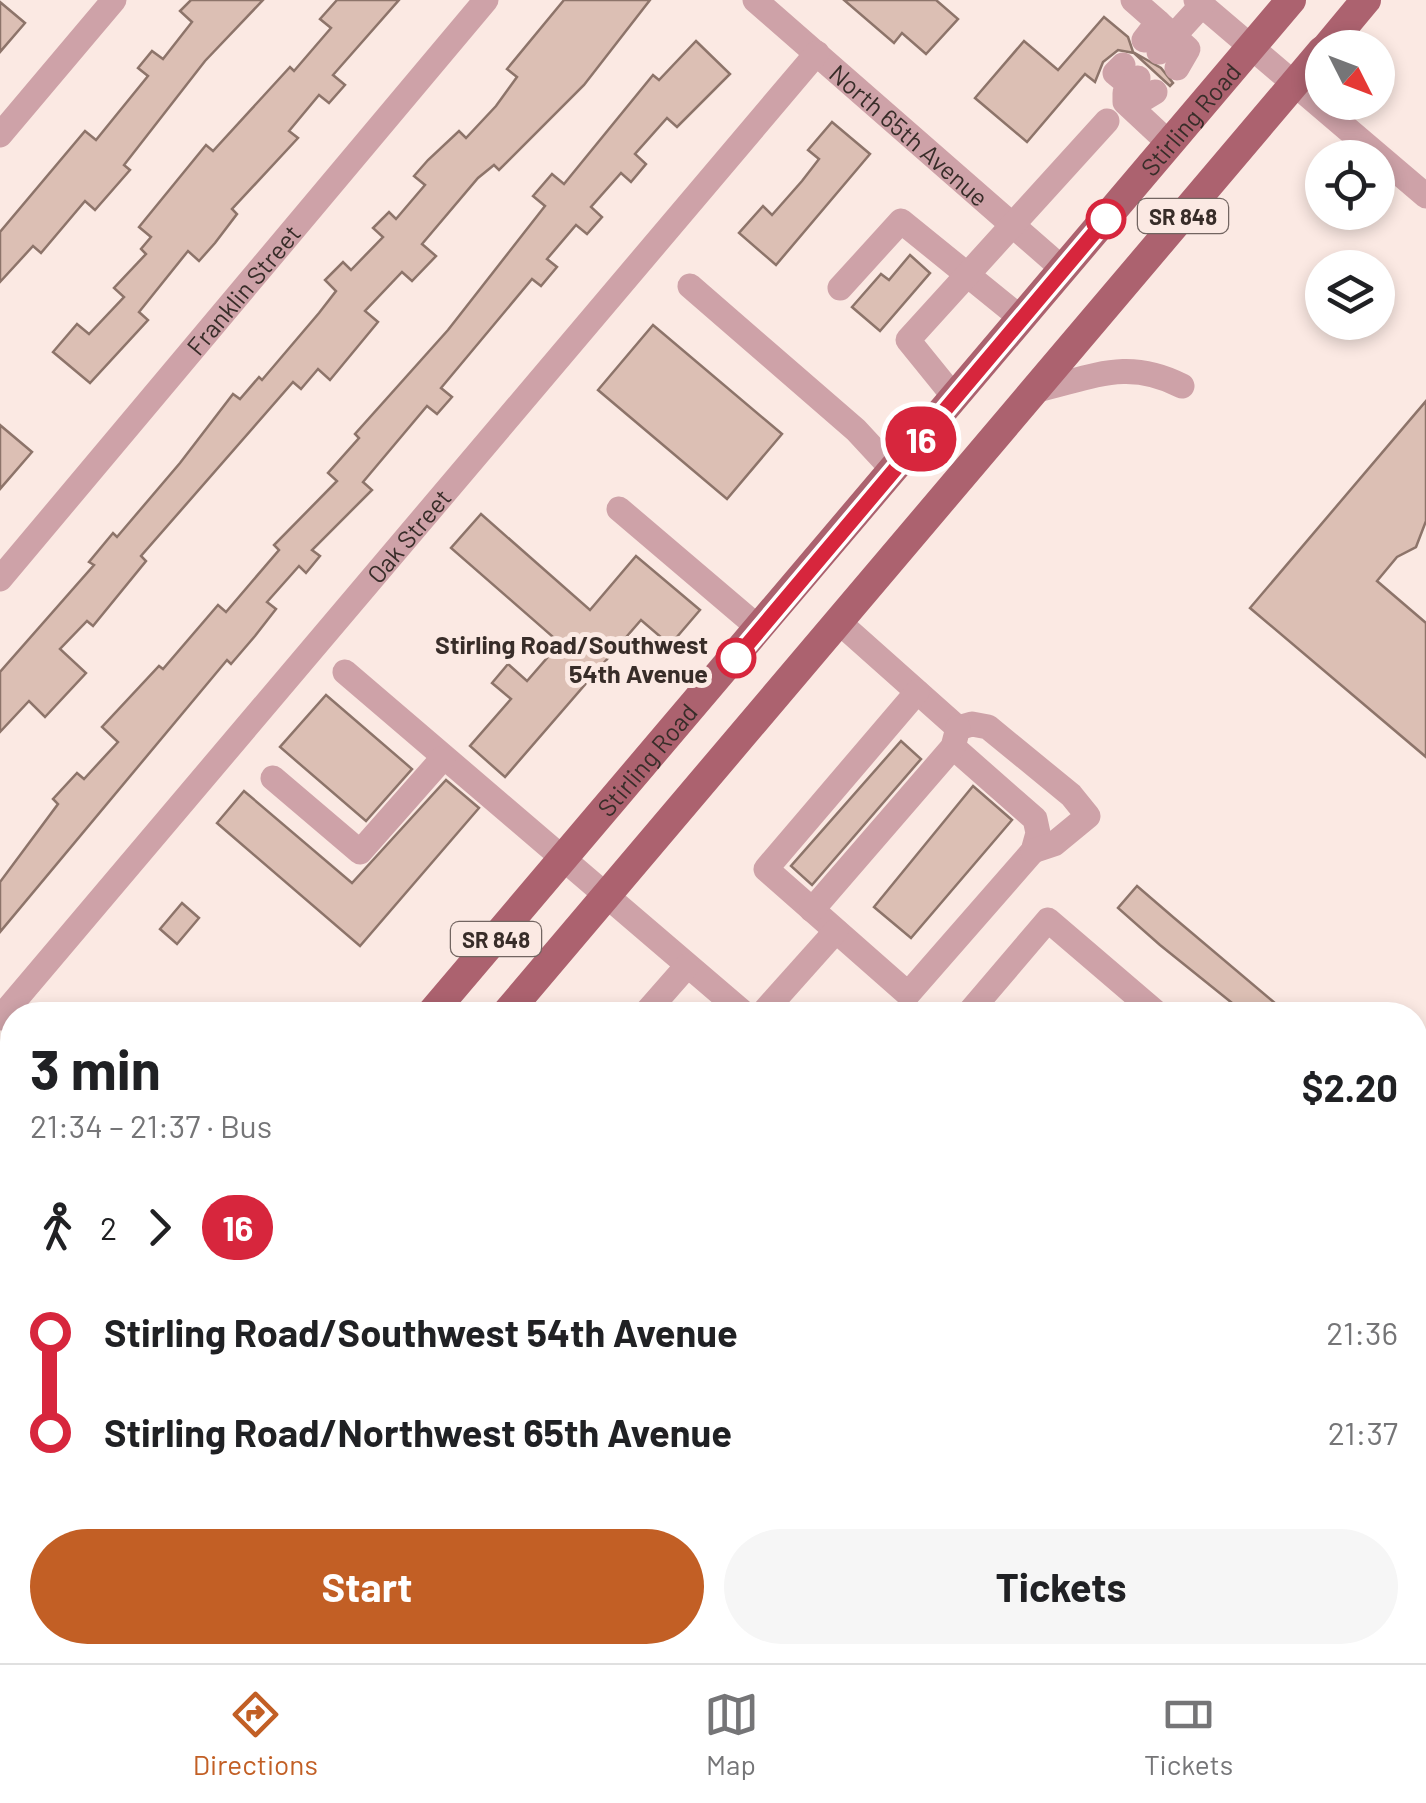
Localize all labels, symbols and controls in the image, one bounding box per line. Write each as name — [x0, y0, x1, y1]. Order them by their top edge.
north arrow — [1305, 30, 1395, 120]
map controls — [1305, 30, 1395, 340]
street label: Stirling Road — [1134, 56, 1246, 182]
street label: North 65th Avenue — [824, 58, 995, 212]
button: locate — [1305, 140, 1395, 230]
road number: SR 848 — [1138, 199, 1228, 233]
unlabelled marker — [1087, 200, 1125, 238]
street label: Franklin Street — [180, 218, 306, 361]
button: layers — [1305, 250, 1395, 340]
line badge: 16 — [876, 406, 966, 472]
text: 16 — [905, 418, 937, 460]
street label: Oak Street — [360, 482, 457, 589]
place label: Stirling Road/Southwest 54th Avenue — [435, 629, 708, 688]
marker: Stirling Road/Southwest 54th Avenue — [717, 639, 755, 677]
street label: Stirling Road — [590, 697, 703, 822]
road number: SR 848 — [451, 922, 541, 956]
text: 3 min — [30, 1035, 161, 1101]
text: $2.20 — [1302, 1064, 1398, 1110]
text: 21:34 – 21:37 · Bus — [30, 1106, 272, 1144]
icon: walk — [30, 1200, 85, 1255]
icon: forward — [132, 1200, 187, 1255]
text: 16 — [222, 1206, 253, 1248]
text: 2 — [100, 1208, 117, 1246]
text: Stirling Road/Southwest 54th Avenue — [104, 1309, 738, 1355]
text: 21:36 — [1326, 1313, 1398, 1351]
text: Stirling Road/Northwest 65th Avenue — [104, 1409, 732, 1455]
text: 21:37 — [1328, 1413, 1398, 1451]
button: Start — [30, 1529, 704, 1644]
button: Tickets — [724, 1529, 1398, 1644]
tab: Directions — [193, 1687, 318, 1781]
tab: Map — [704, 1687, 759, 1781]
tab: Tickets — [1144, 1687, 1233, 1781]

